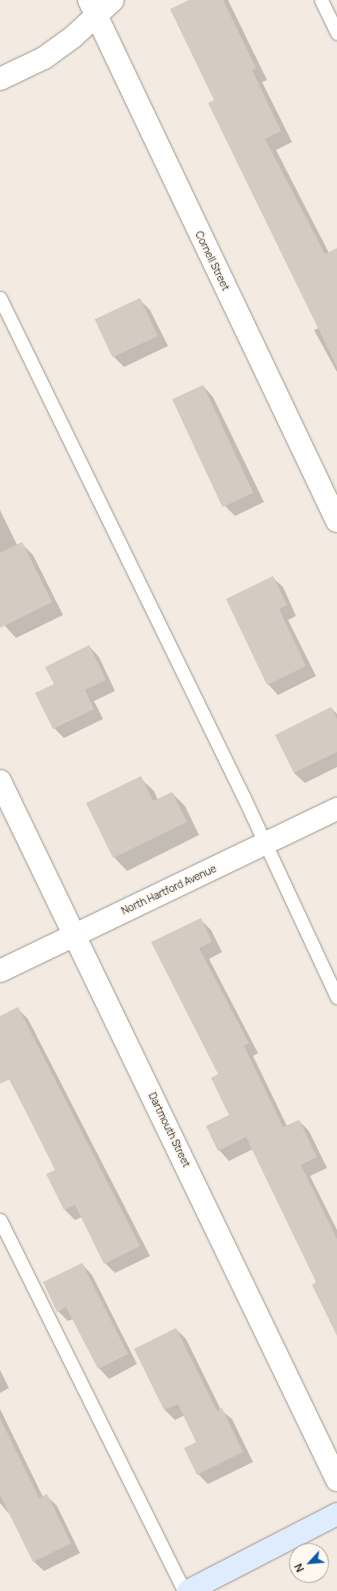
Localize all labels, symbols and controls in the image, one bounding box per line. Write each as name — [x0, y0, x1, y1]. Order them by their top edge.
street label: Cornell Street — [192, 229, 232, 293]
street label: North Hartford Avenue — [120, 863, 218, 917]
street label: Dartmouth Street — [146, 1091, 192, 1169]
north arrow — [289, 1543, 329, 1583]
text: N — [290, 1561, 307, 1575]

